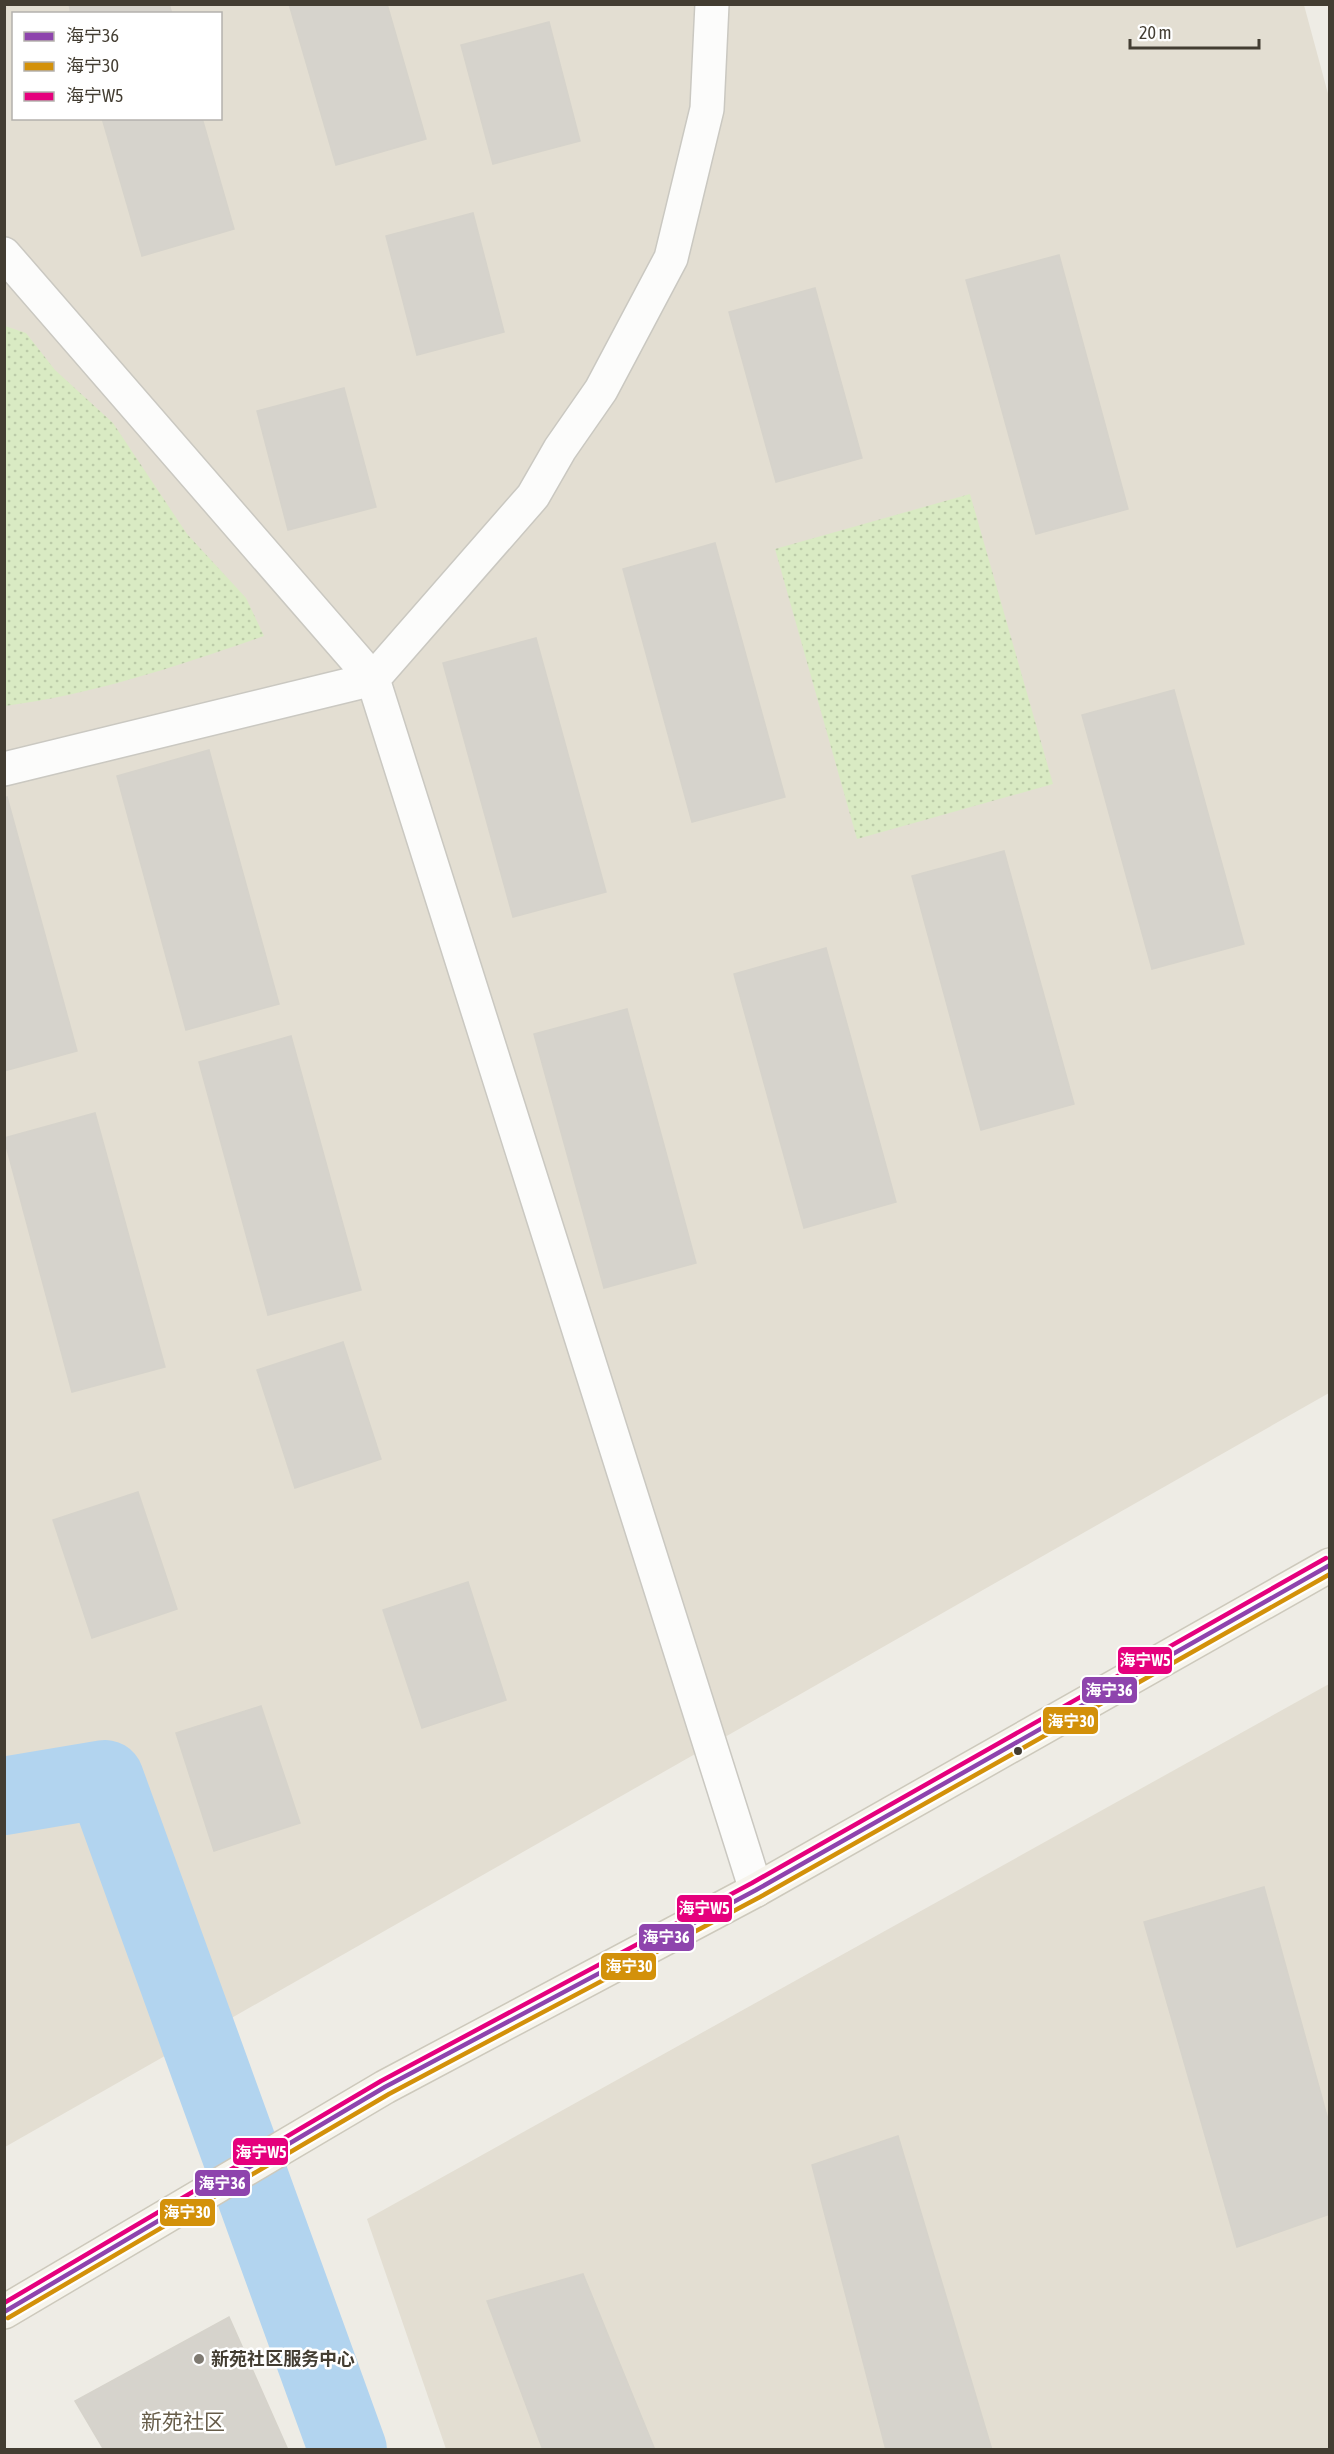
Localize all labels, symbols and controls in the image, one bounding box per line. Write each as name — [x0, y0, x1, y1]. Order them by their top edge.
legend — [12, 12, 222, 120]
scale bar — [1130, 12, 1259, 50]
text: 20 m — [1139, 22, 1171, 43]
text: 海宁36 — [66, 25, 119, 46]
text: 海宁30 — [66, 55, 119, 76]
text: 海宁W5 — [66, 85, 124, 106]
line badge: 海宁W5 — [1117, 1646, 1173, 1675]
text: 海宁W5 — [1119, 1651, 1171, 1669]
line badge: 海宁36 — [1081, 1676, 1138, 1704]
text: 海宁36 — [1085, 1681, 1133, 1699]
line badge: 海宁30 — [1042, 1706, 1099, 1735]
text: 海宁30 — [1047, 1712, 1095, 1730]
unlabelled marker — [1012, 1745, 1024, 1757]
line badge: 海宁W5 — [676, 1894, 733, 1923]
text: 海宁W5 — [678, 1899, 730, 1917]
line badge: 海宁36 — [638, 1923, 695, 1952]
text: 海宁36 — [642, 1928, 690, 1946]
line badge: 海宁30 — [600, 1952, 657, 1981]
text: 海宁30 — [605, 1957, 653, 1975]
line badge: 海宁W5 — [232, 2137, 289, 2166]
text: 海宁W5 — [235, 2143, 287, 2161]
line badge: 海宁36 — [194, 2169, 251, 2197]
text: 海宁36 — [198, 2174, 246, 2192]
line badge: 海宁30 — [159, 2198, 216, 2227]
text: 海宁30 — [163, 2203, 211, 2221]
place label: 新苑社区服务中心 — [211, 2348, 355, 2369]
marker: 新苑社区服务中心 — [192, 2352, 206, 2366]
district label: 新苑社区 — [141, 2409, 225, 2433]

